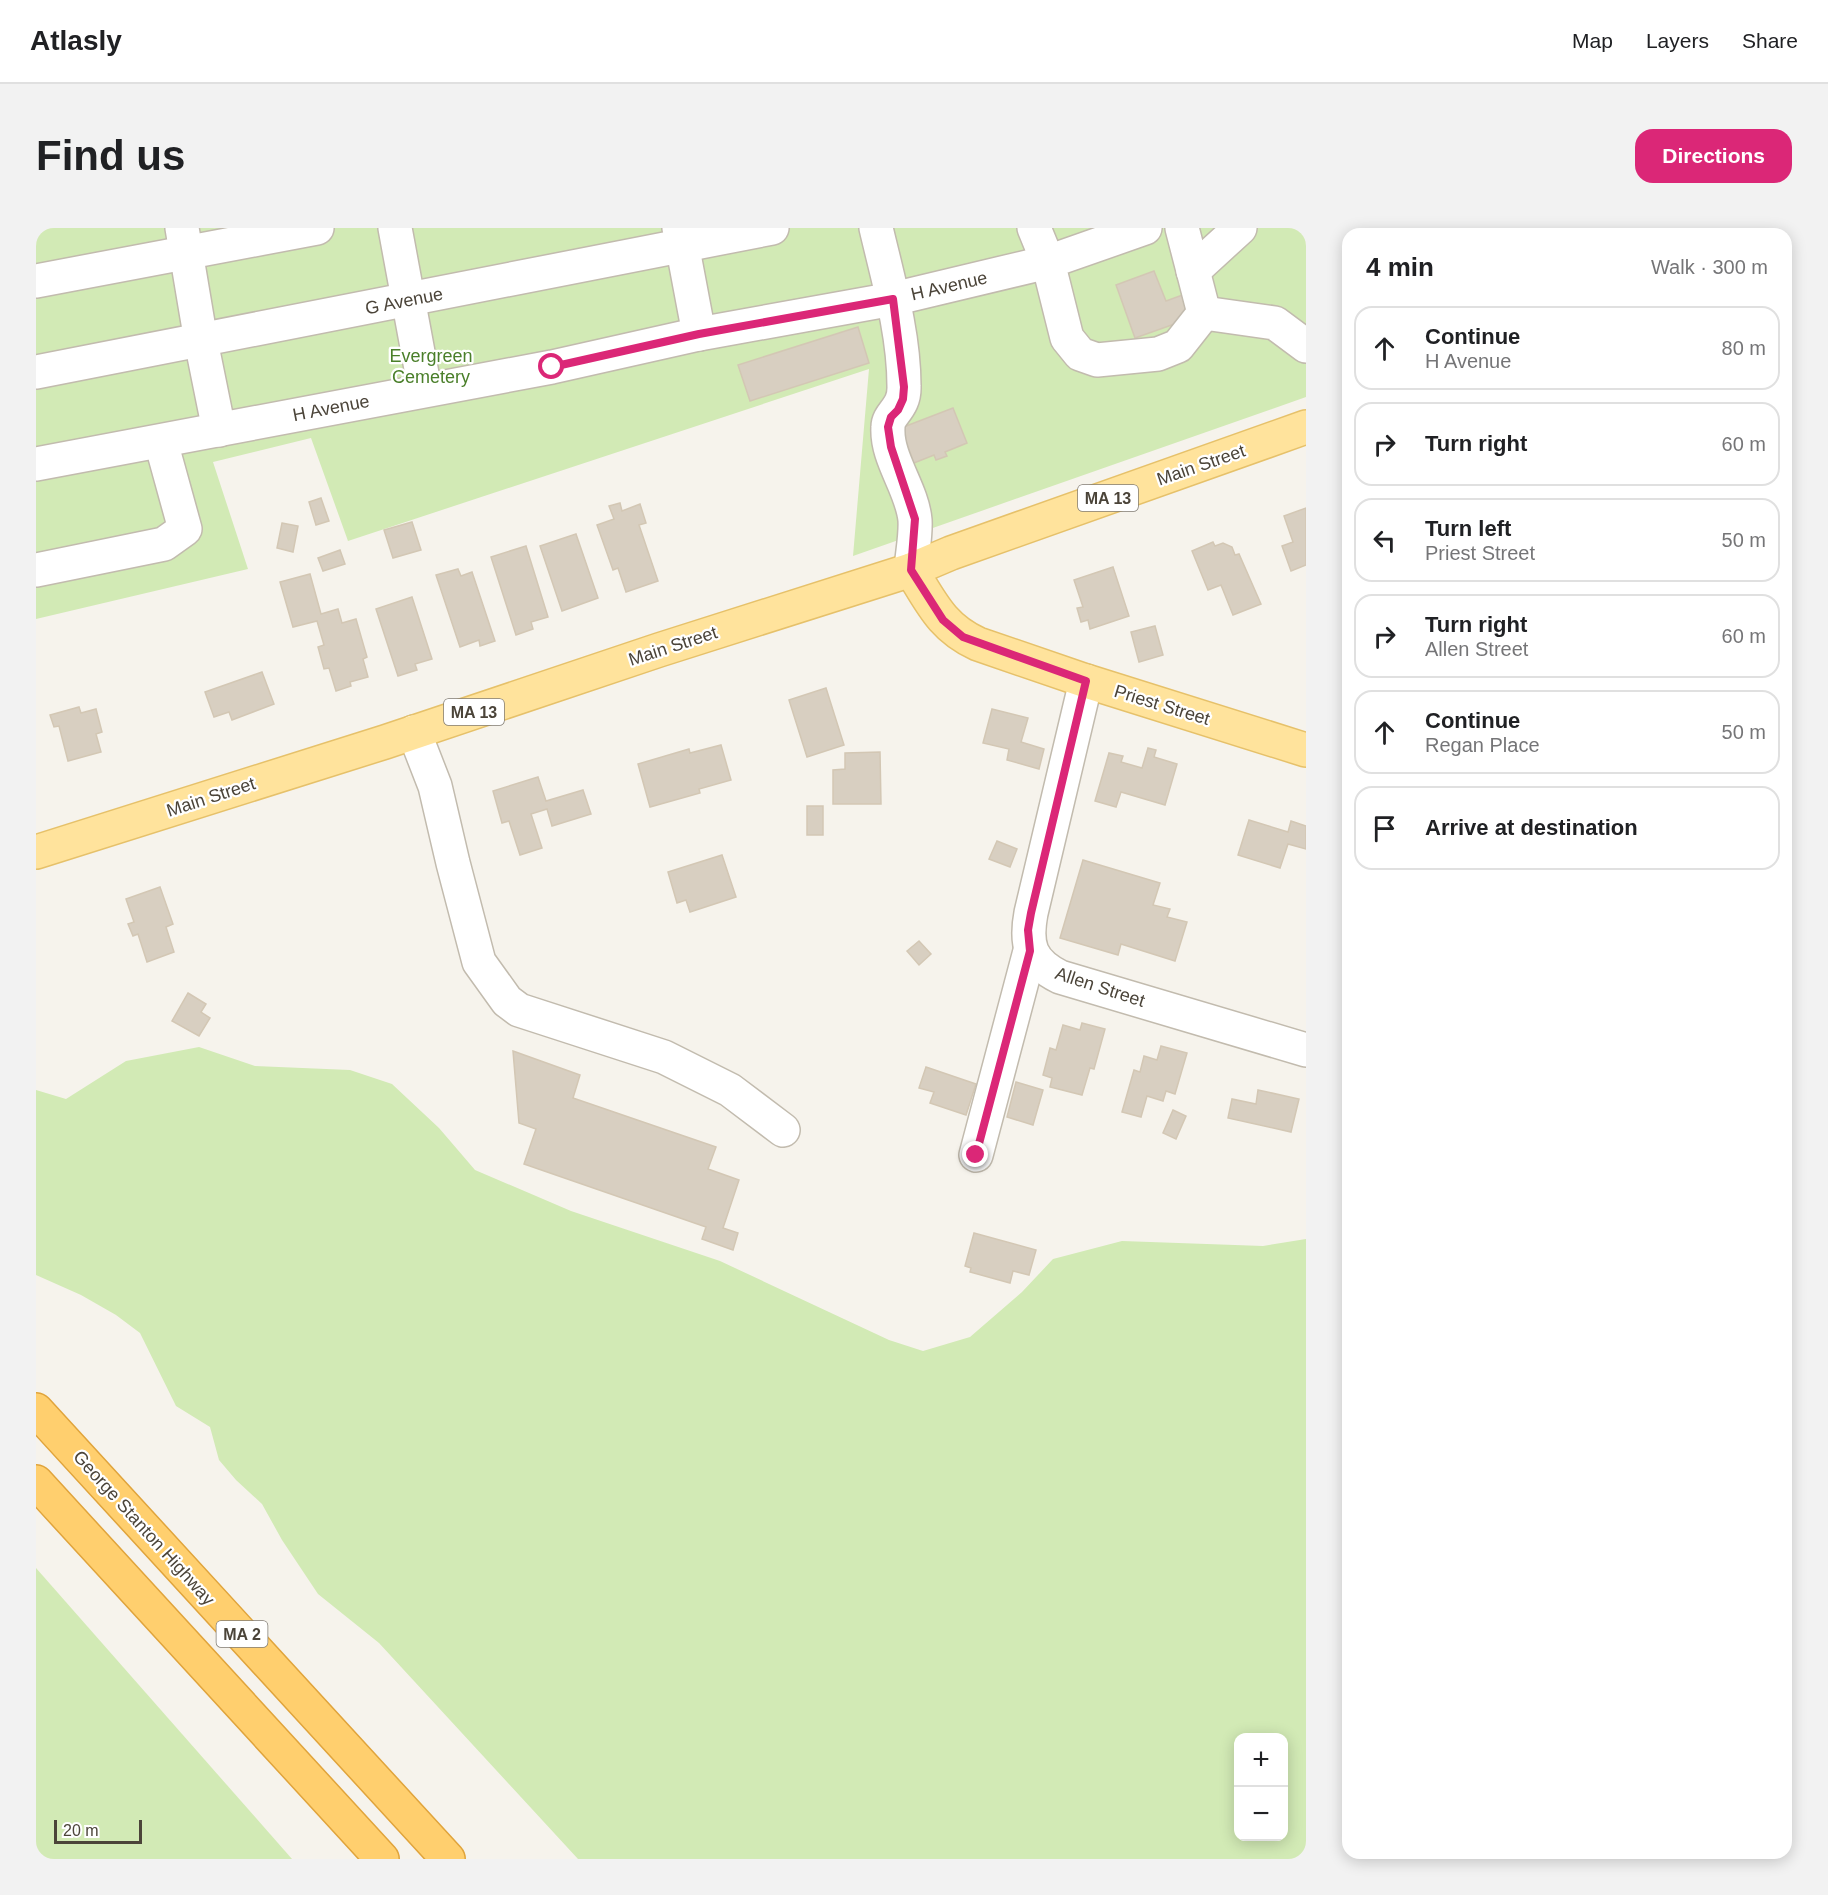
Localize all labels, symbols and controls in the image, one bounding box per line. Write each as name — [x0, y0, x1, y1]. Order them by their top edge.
text: Atlasly — [30, 25, 122, 56]
text: Map — [1572, 29, 1613, 52]
text: Layers — [1646, 29, 1709, 52]
text: Share — [1742, 29, 1798, 52]
button: Directions — [1635, 129, 1792, 183]
text: Find us — [36, 132, 185, 179]
text: 4 min — [1366, 252, 1434, 282]
text: Walk · 300 m — [1651, 256, 1768, 278]
street label: H Avenue — [909, 268, 989, 304]
street label: G Avenue — [363, 284, 445, 318]
text: Continue — [1425, 324, 1520, 349]
icon: ahead — [1368, 332, 1401, 365]
text: 80 m — [1722, 337, 1766, 359]
park label: Evergreen Cemetery — [389, 346, 473, 387]
text: H Avenue — [1425, 350, 1511, 372]
route start — [538, 353, 564, 379]
street label: H Avenue — [291, 391, 371, 425]
icon: right — [1368, 428, 1401, 461]
text: Turn right — [1425, 431, 1527, 456]
text: 60 m — [1722, 433, 1766, 455]
street label: Main Street — [1154, 441, 1248, 489]
road number: MA 13 — [1078, 485, 1138, 511]
text: Turn left — [1425, 516, 1511, 541]
icon: left — [1368, 524, 1401, 557]
text: 50 m — [1722, 529, 1766, 551]
text: Priest Street — [1425, 542, 1535, 564]
text: Turn right — [1425, 612, 1527, 637]
icon: right — [1368, 620, 1401, 653]
street label: Main Street — [626, 622, 720, 670]
text: 60 m — [1722, 625, 1766, 647]
text: Allen Street — [1425, 638, 1528, 660]
street label: Priest Street — [1112, 681, 1212, 729]
road number: MA 13 — [444, 699, 504, 725]
text: Continue — [1425, 708, 1520, 733]
icon: ahead — [1368, 716, 1401, 749]
text: 50 m — [1722, 721, 1766, 743]
text: Regan Place — [1425, 734, 1540, 756]
street label: Main Street — [164, 773, 258, 821]
icon: arrive — [1368, 812, 1401, 845]
text: Arrive at destination — [1425, 815, 1638, 840]
street label: Allen Street — [1053, 963, 1147, 1011]
route end — [962, 1141, 988, 1167]
street label: George Stanton Highway — [69, 1447, 219, 1609]
road number: MA 2 — [216, 1621, 268, 1647]
map controls — [1234, 1733, 1288, 1841]
button: + — [1234, 1733, 1288, 1787]
button: − — [1234, 1787, 1288, 1841]
scale bar — [54, 1817, 142, 1844]
text: 20 m — [63, 1822, 99, 1839]

